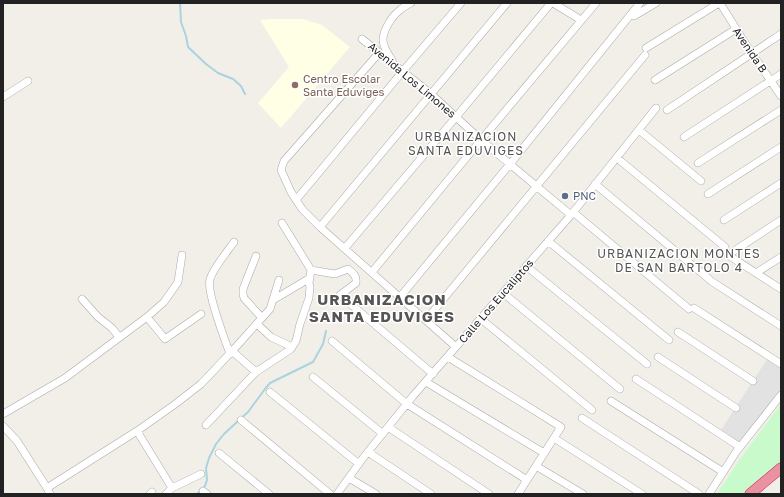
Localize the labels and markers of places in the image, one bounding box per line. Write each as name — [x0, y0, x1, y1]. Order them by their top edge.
place label: Centro Escolar Santa Eduviges — [303, 72, 385, 98]
marker: Centro Escolar Santa Eduviges — [290, 80, 300, 90]
place label: PNC — [573, 189, 596, 202]
marker: PNC — [560, 191, 570, 201]

